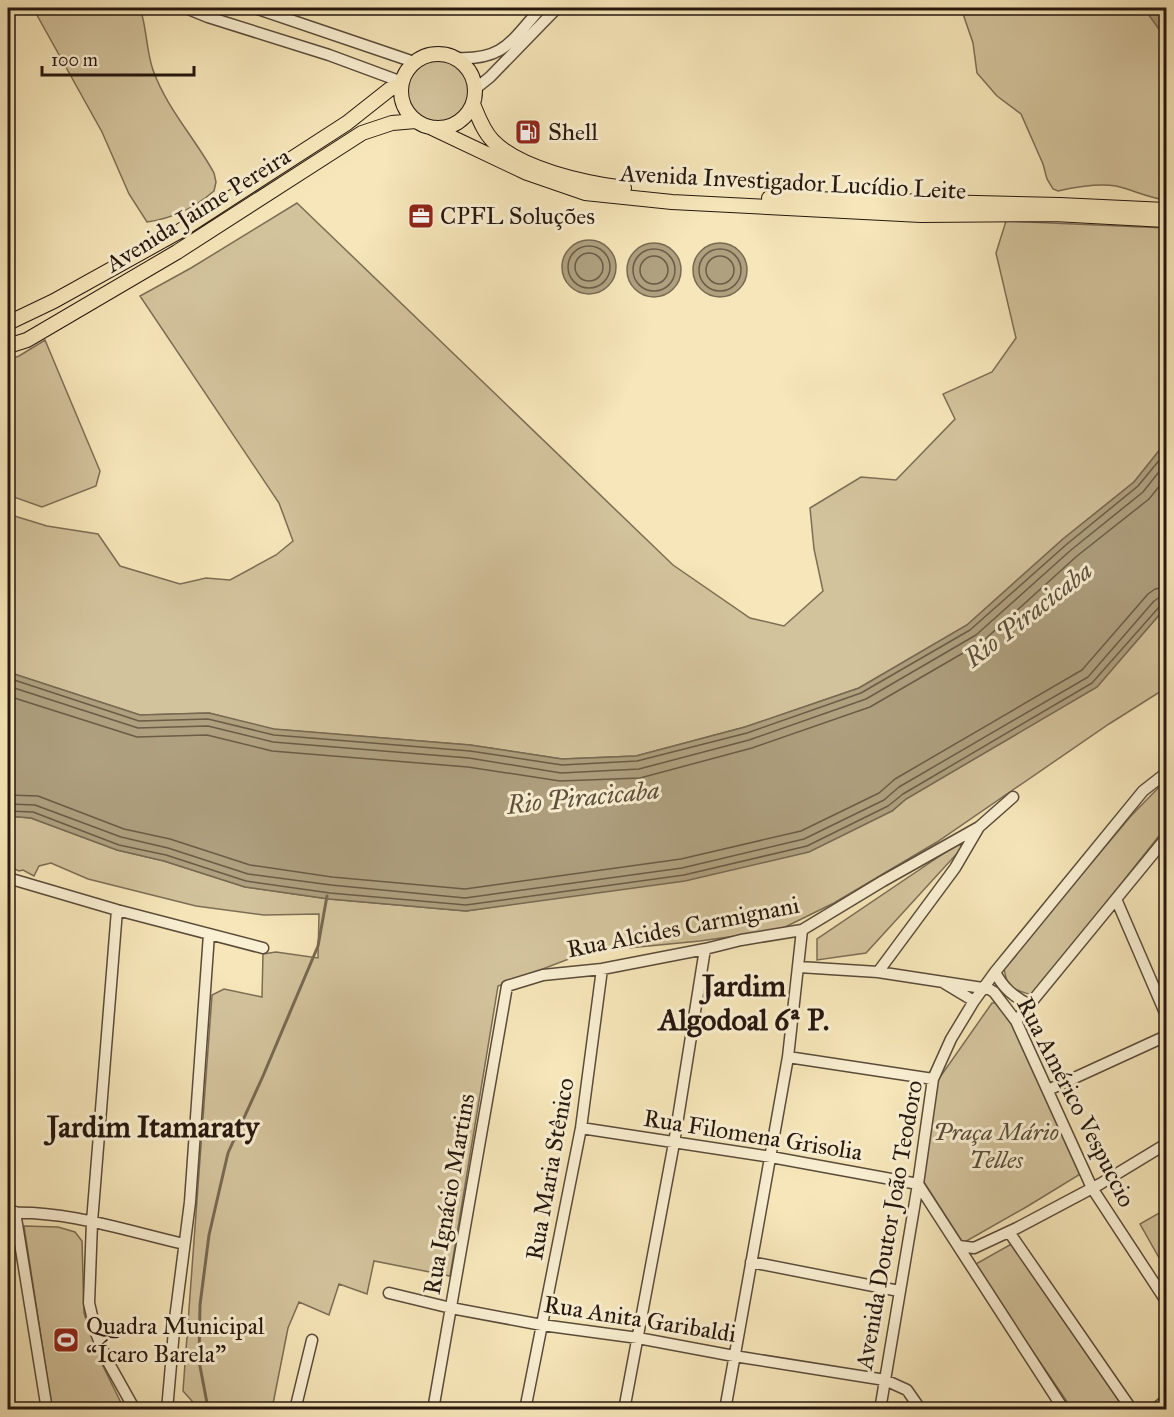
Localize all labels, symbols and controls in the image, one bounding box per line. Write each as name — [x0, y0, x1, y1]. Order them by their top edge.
scale bar — [42, 39, 194, 77]
text: 100 m — [51, 49, 98, 71]
fuel station icon: Shell — [513, 117, 543, 147]
place label: Shell — [548, 117, 599, 147]
street label: Avenida Jaime Pereira — [99, 141, 297, 279]
street label: Avenida Investigador Lucídio Leite — [618, 158, 967, 206]
office icon: CPFL Soluções — [406, 201, 436, 231]
place label: CPFL Soluções — [440, 201, 595, 231]
water label: Rio Piracicaba — [957, 554, 1098, 674]
water label: Rio Piracicaba — [504, 773, 661, 821]
street label: Rua Alcides Carmignani — [564, 890, 802, 964]
district label: Jardim Algodoal 6ª P. — [657, 968, 829, 1038]
street label: Rua Américo Vespuccio — [1010, 992, 1142, 1212]
street label: Rua Maria Stênico — [519, 1075, 581, 1263]
street label: Avenida Doutor João Teodoro — [849, 1078, 929, 1373]
street label: Rua Ignácio Martins — [417, 1091, 481, 1297]
street label: Rua Filomena Grisolia — [641, 1103, 865, 1167]
district label: Jardim Itamaraty — [43, 1109, 260, 1146]
park label: Praça Mário Telles — [933, 1117, 1059, 1175]
street label: Rua Anita Garibaldi — [542, 1289, 739, 1349]
place label: Quadra Municipal “Ícaro Barela” — [86, 1311, 265, 1369]
sports icon: Quadra Municipal “Ícaro Barela” — [51, 1325, 81, 1355]

